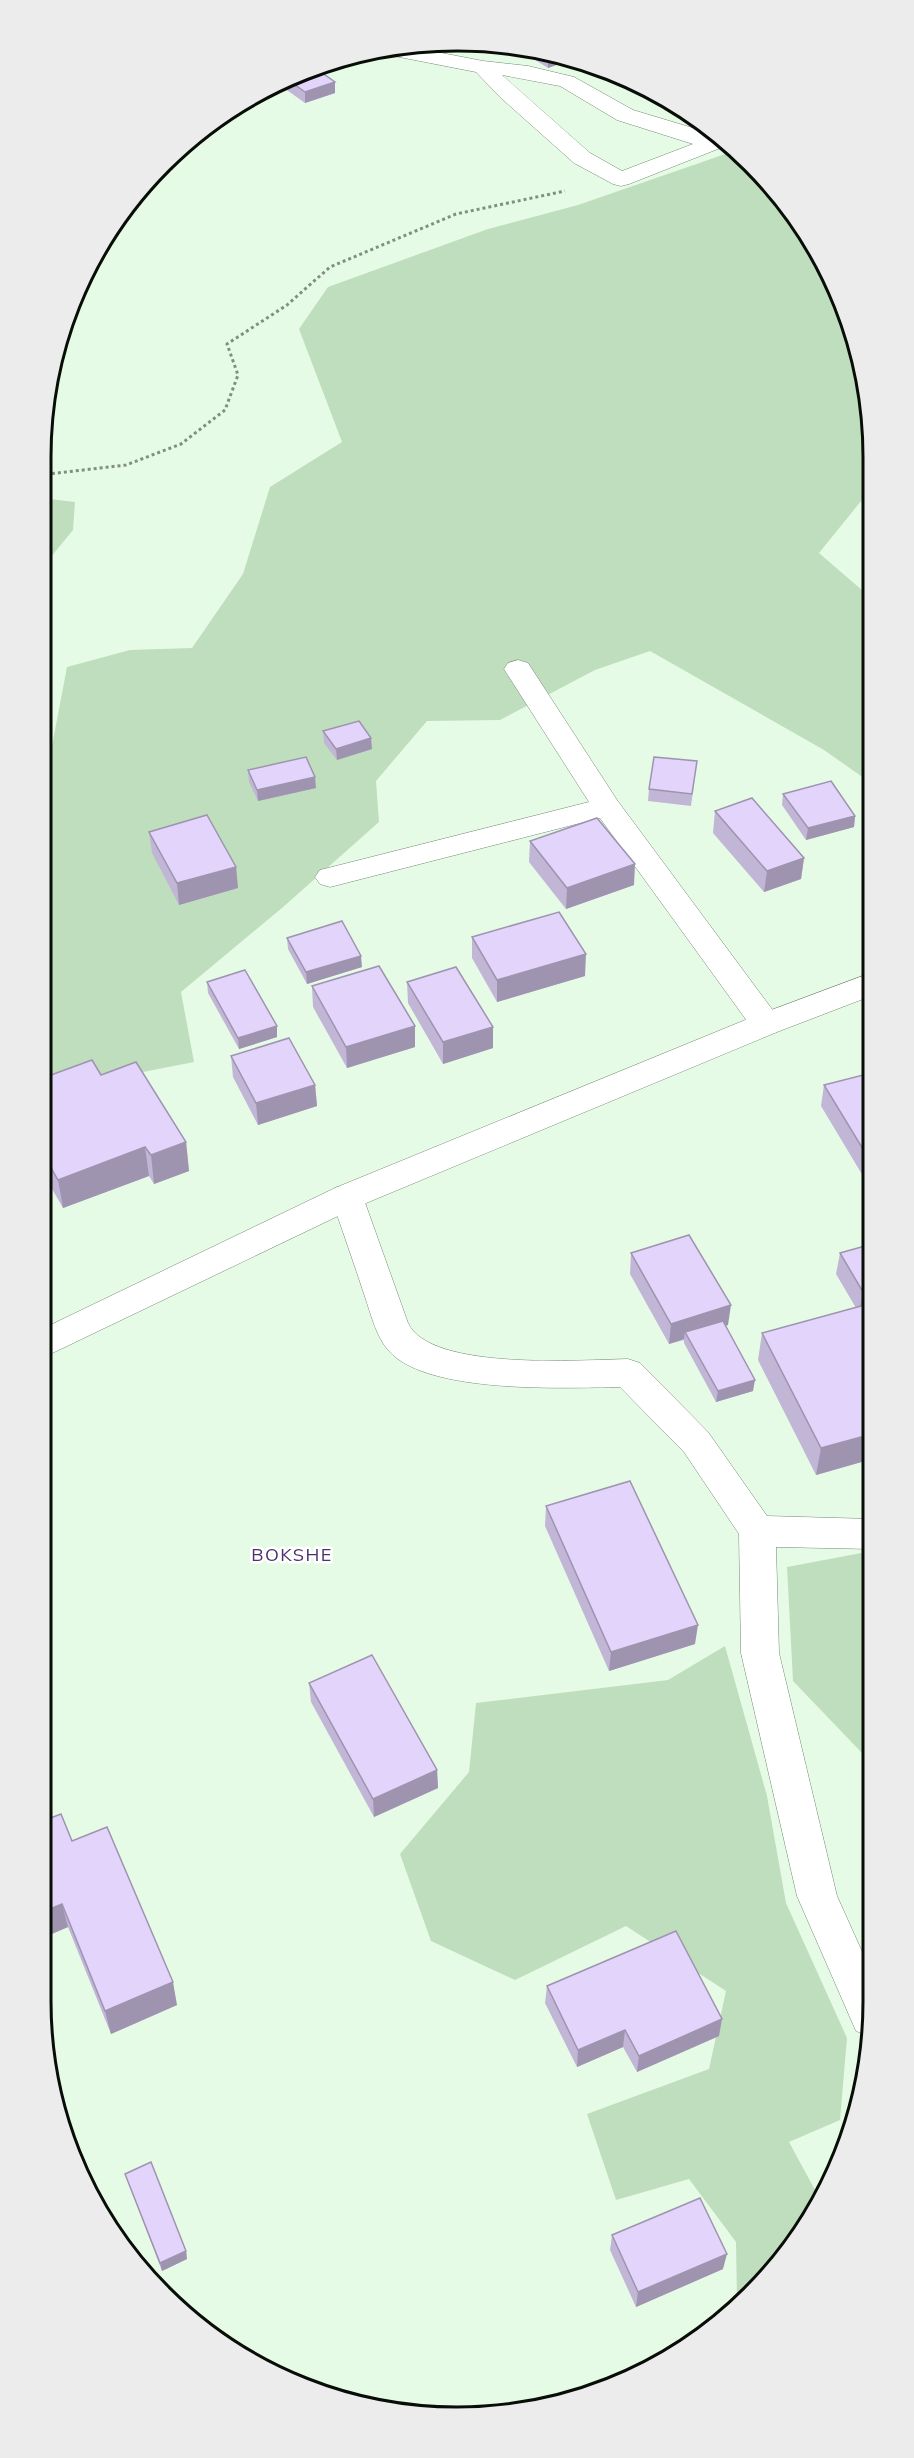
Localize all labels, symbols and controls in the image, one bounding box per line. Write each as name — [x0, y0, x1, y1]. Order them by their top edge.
district label: BOKSHE — [251, 1543, 333, 1566]

